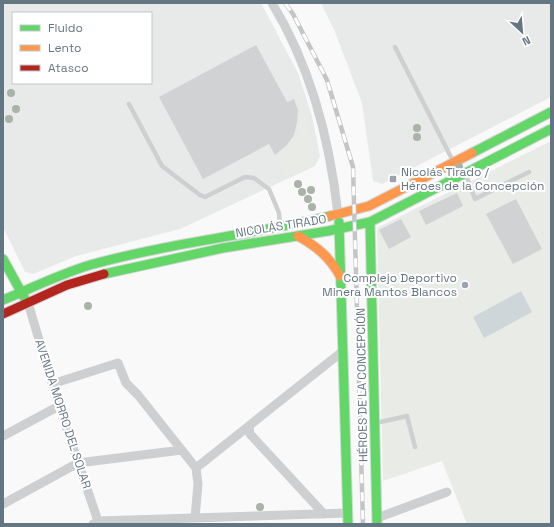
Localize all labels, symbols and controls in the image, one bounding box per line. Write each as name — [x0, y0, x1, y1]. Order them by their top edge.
legend — [12, 12, 152, 84]
north arrow — [502, 12, 542, 52]
text: Fluido — [48, 20, 83, 36]
text: N — [520, 33, 533, 49]
text: Lento — [48, 40, 82, 56]
text: Atasco — [48, 60, 89, 76]
place label: Nicolás Tirado / Héroes de la Concepción — [401, 164, 544, 194]
marker: Nicolás Tirado / Héroes de la Concepción — [388, 174, 398, 184]
street label: NICOLÁS TIRADO — [234, 211, 328, 241]
place label: Complejo Deportivo Minera Mantos Blancos — [322, 270, 457, 300]
marker: Complejo Deportivo Minera Mantos Blancos — [460, 280, 470, 290]
street label: HÉROES DE LA CONCEPCIÓN — [353, 308, 371, 462]
street label: AVENIDA MORRO DEL SOLAR — [31, 337, 95, 491]

